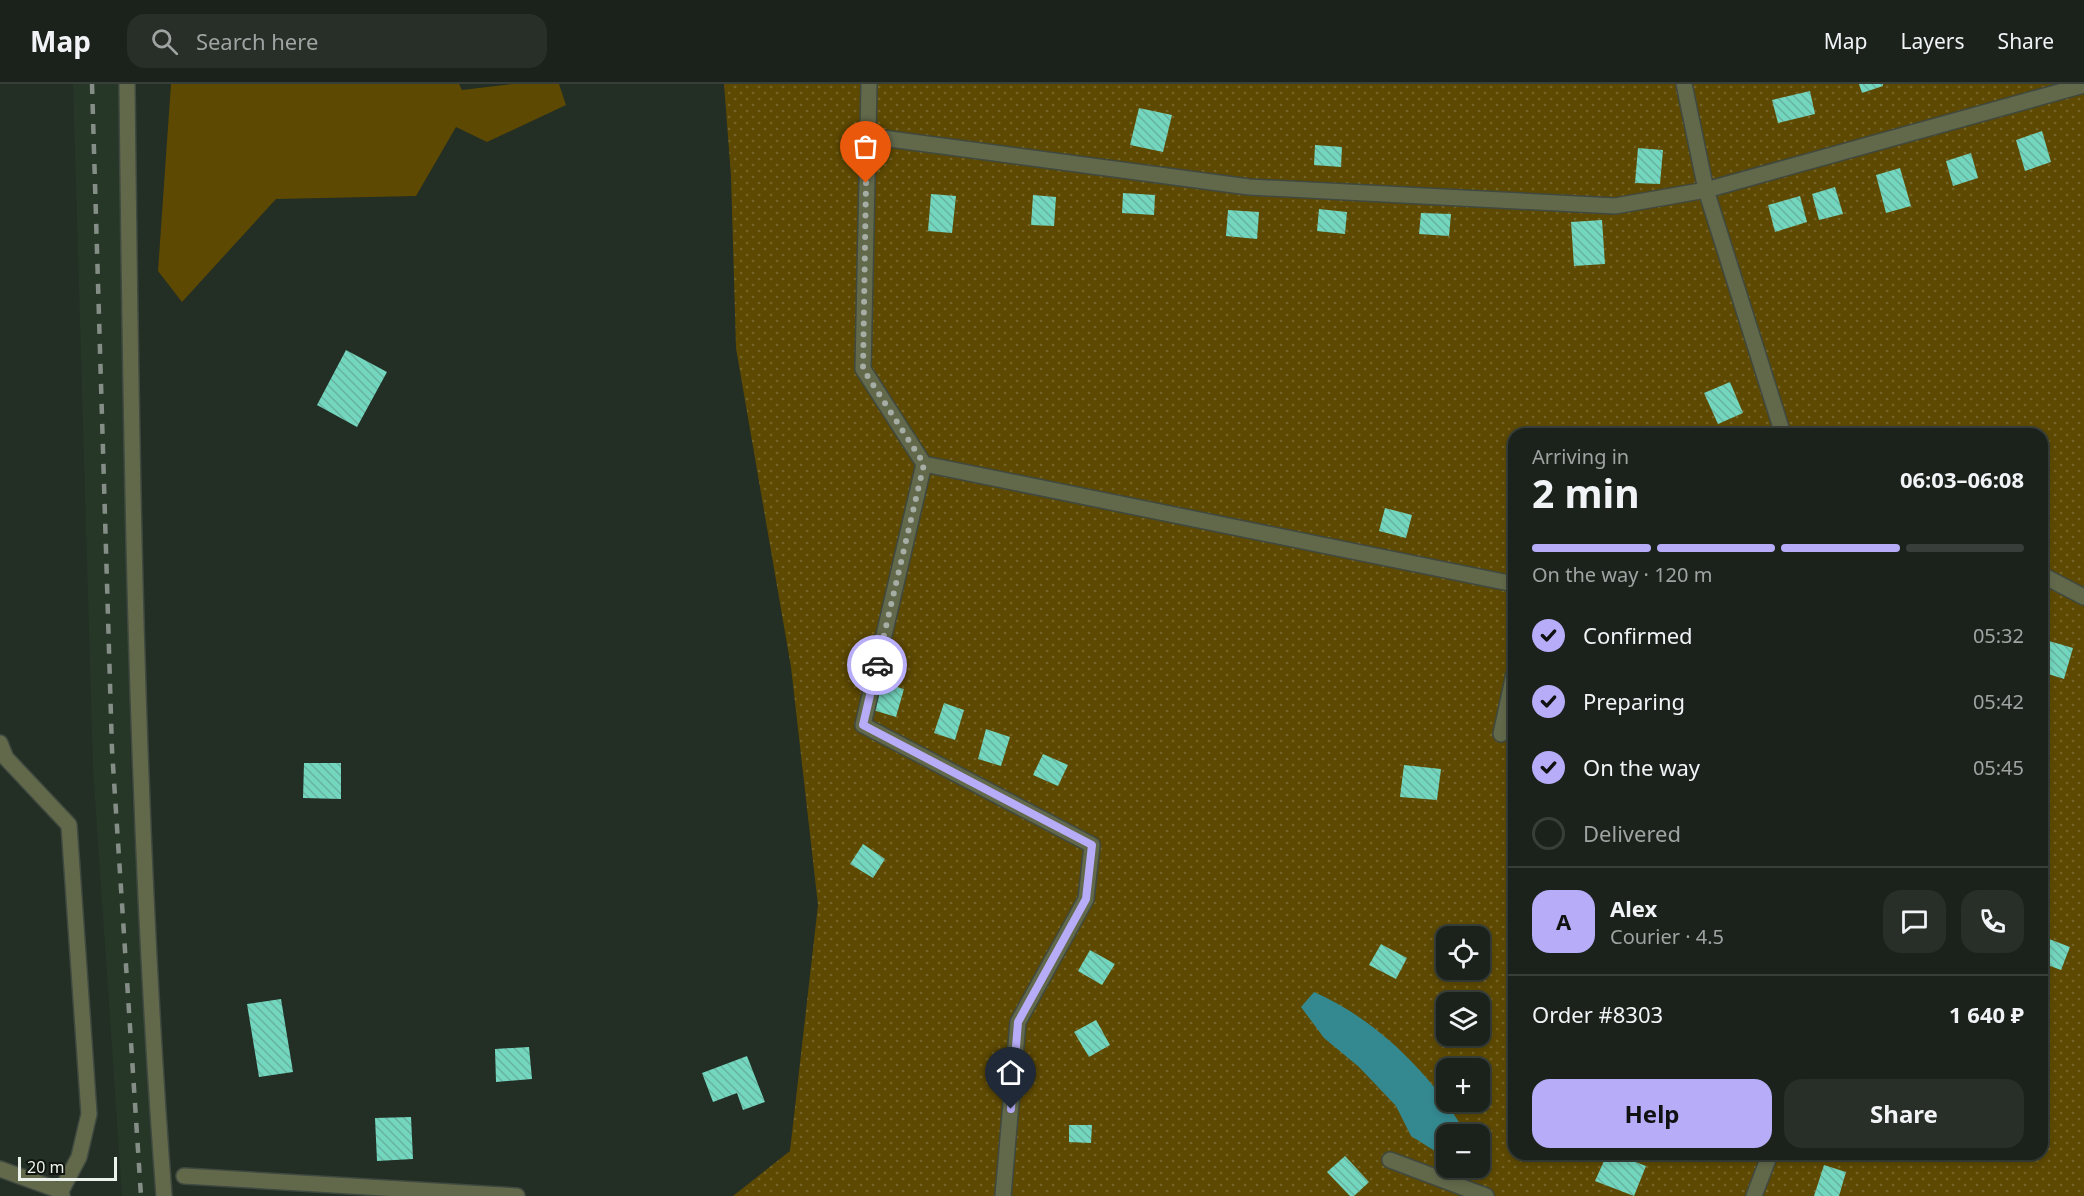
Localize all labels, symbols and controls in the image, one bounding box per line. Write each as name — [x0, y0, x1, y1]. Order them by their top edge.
search box — [127, 14, 547, 68]
text: Map — [30, 22, 91, 60]
icon: search — [148, 25, 181, 58]
text: Search here — [196, 26, 318, 56]
text: Map — [1824, 27, 1868, 55]
text: Layers — [1901, 27, 1965, 55]
text: Share — [1998, 27, 2054, 55]
pin — [840, 121, 891, 183]
icon: bag — [849, 130, 882, 163]
text: Arriving in — [1532, 443, 1629, 470]
text: 06:03–06:08 — [1900, 464, 2024, 494]
text: 2 min — [1532, 466, 1639, 519]
text: On the way · 120 m — [1532, 561, 1712, 588]
icon: check — [1532, 619, 1565, 652]
text: Confirmed — [1583, 620, 1693, 650]
text: 05:32 — [1973, 622, 2024, 649]
courier — [847, 635, 907, 695]
icon: car — [861, 649, 894, 682]
icon: check — [1532, 685, 1565, 718]
text: Preparing — [1583, 686, 1685, 716]
text: 05:42 — [1973, 688, 2024, 715]
icon: check — [1532, 751, 1565, 784]
text: On the way — [1583, 752, 1700, 782]
text: 05:45 — [1973, 754, 2024, 781]
text: Delivered — [1583, 818, 1681, 848]
button: chat — [1883, 890, 1946, 953]
button: phone — [1961, 890, 2024, 953]
text: Alex — [1610, 893, 1657, 923]
text: A — [1556, 906, 1571, 936]
text: Courier · 4.5 — [1610, 923, 1724, 950]
map controls — [1436, 926, 1490, 1178]
button: locate — [1436, 926, 1490, 980]
button: layers — [1436, 992, 1490, 1046]
text: Order #8303 — [1532, 999, 1663, 1029]
text: 1 640 ₽ — [1949, 999, 2024, 1029]
pin — [985, 1047, 1036, 1109]
icon: home — [994, 1056, 1027, 1089]
button: + — [1436, 1058, 1490, 1112]
button: Help — [1532, 1079, 1772, 1148]
button: Share — [1784, 1079, 2024, 1148]
button: − — [1436, 1124, 1490, 1178]
scale bar — [18, 1154, 117, 1182]
text: 20 m — [27, 1156, 64, 1178]

